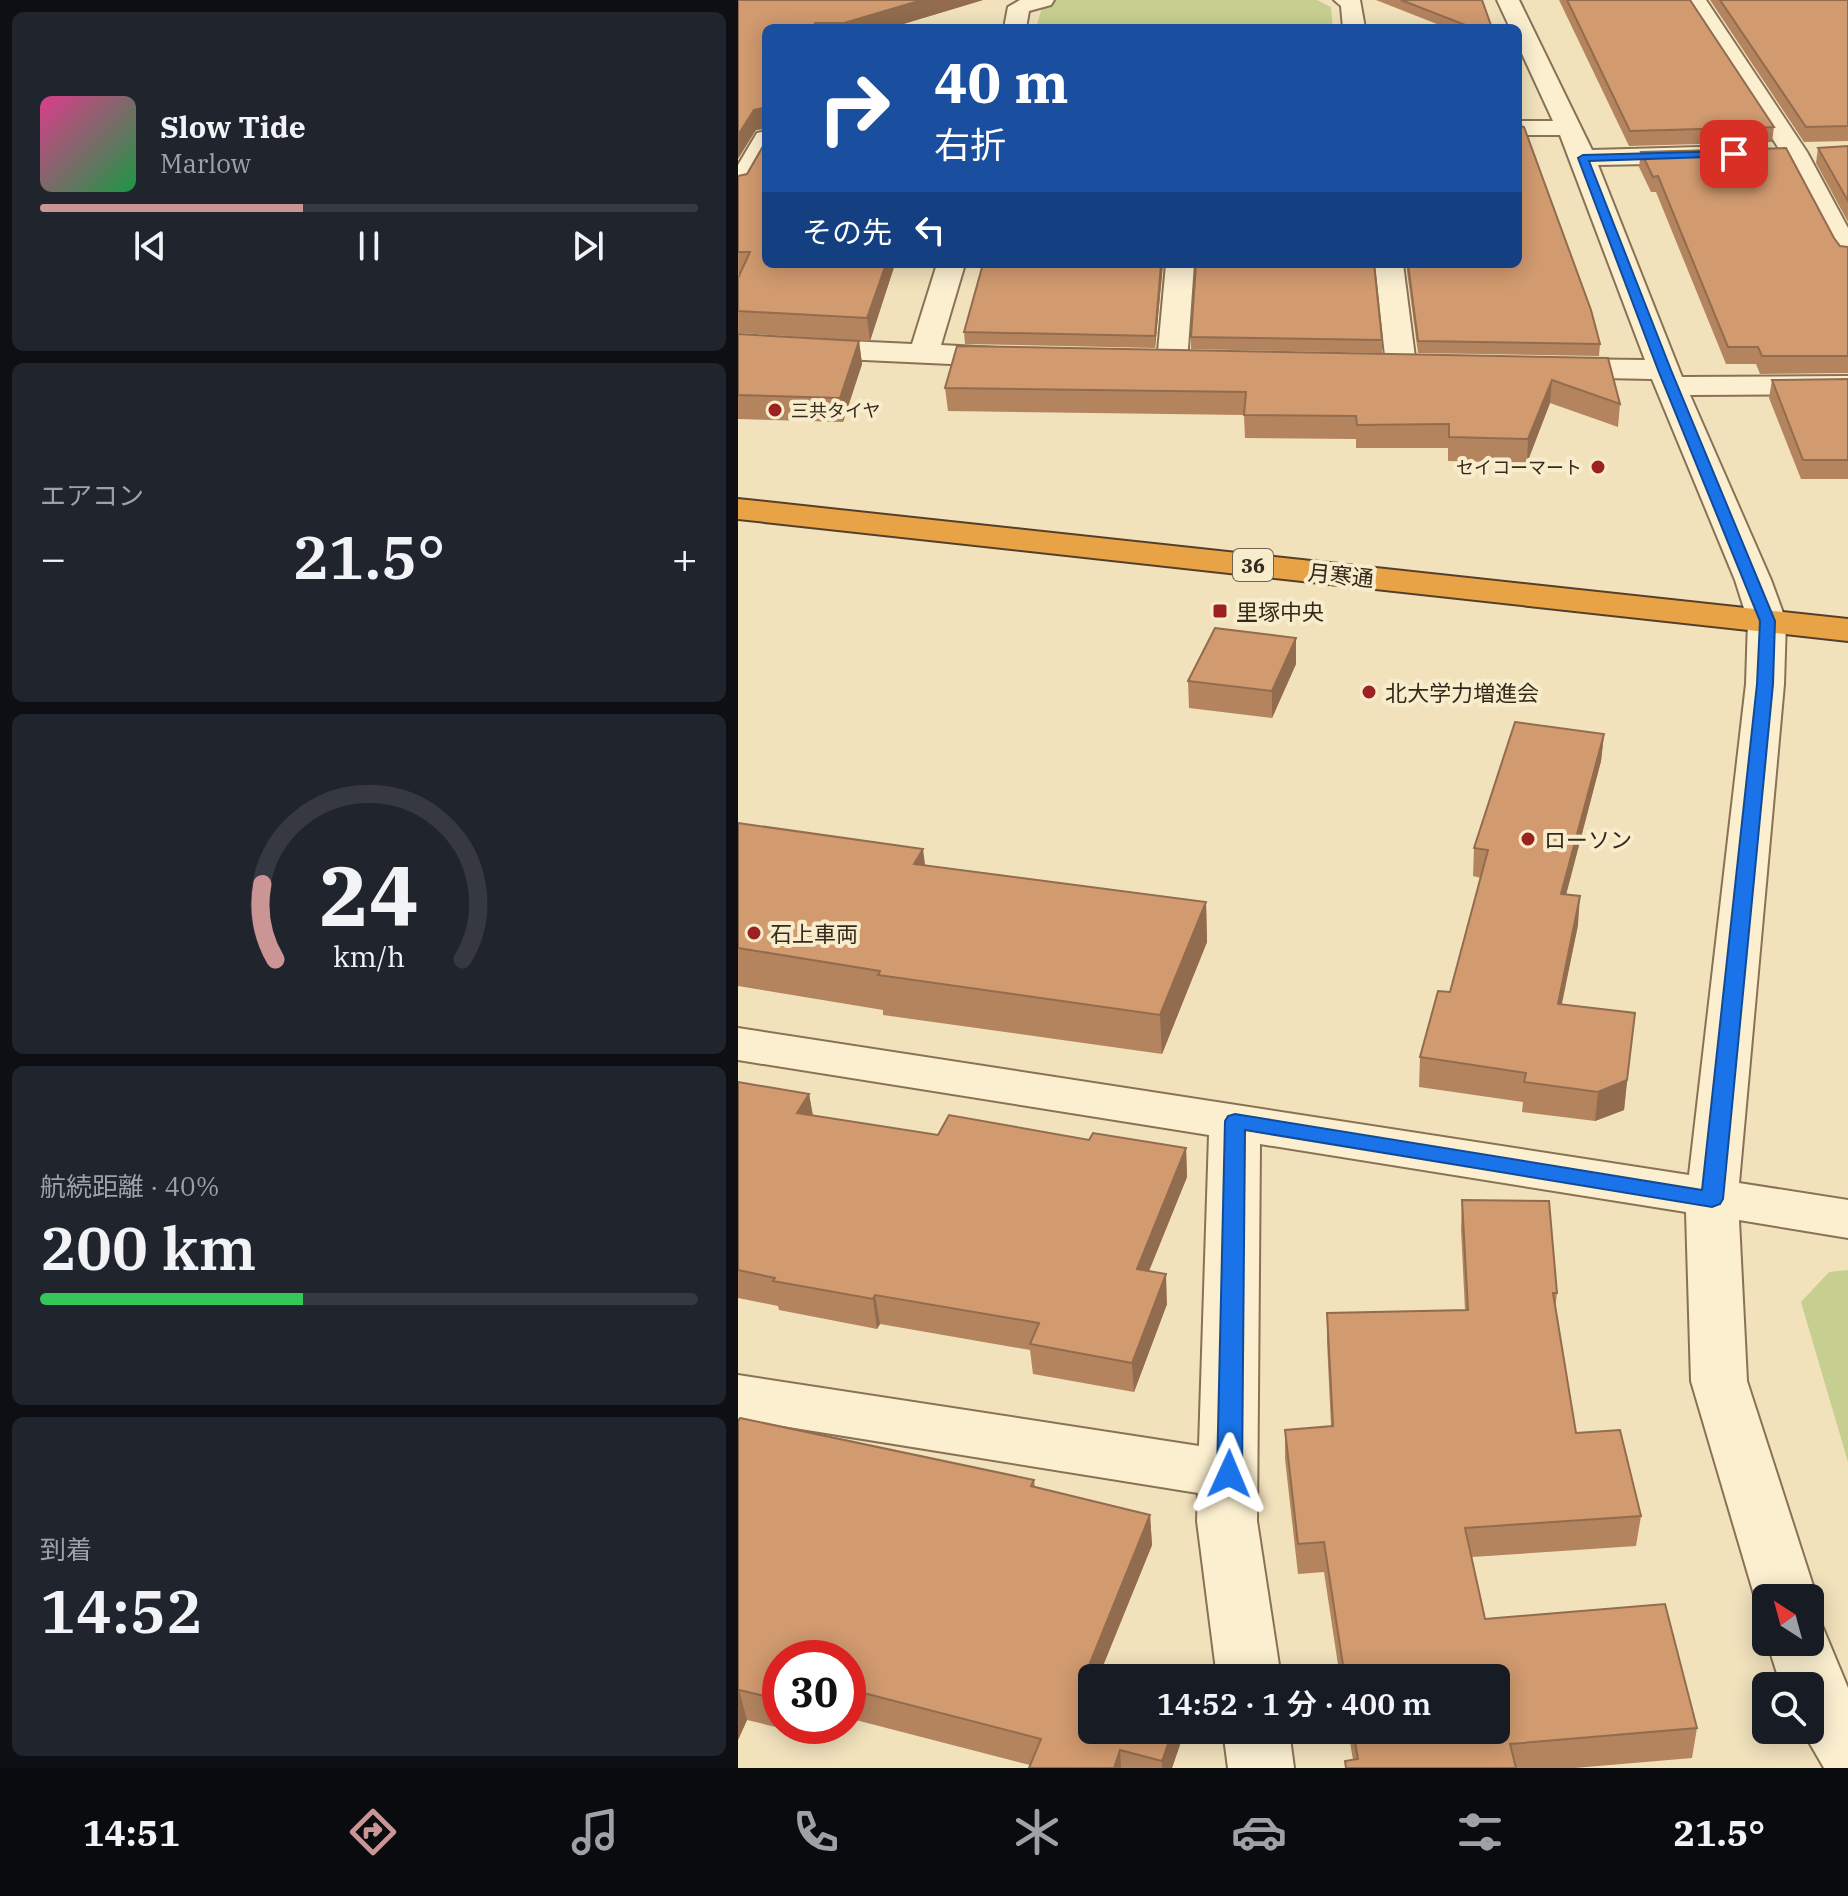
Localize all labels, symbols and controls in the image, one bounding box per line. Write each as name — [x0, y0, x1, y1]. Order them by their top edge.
text: 40 m — [934, 46, 1069, 118]
icon: right — [802, 56, 906, 160]
text: Slow Tide — [160, 107, 306, 146]
pin — [1700, 120, 1768, 188]
text: 右折 — [934, 121, 1006, 168]
icon: arrive — [1712, 132, 1756, 176]
text: Marlow — [160, 146, 251, 180]
icon: left — [908, 208, 952, 252]
text: その先 — [802, 212, 892, 251]
icon: previous — [128, 224, 172, 268]
icon: pause — [347, 224, 391, 268]
icon: next — [566, 224, 610, 268]
place label: 三共タイヤ — [791, 399, 880, 422]
marker: 三共タイヤ — [766, 401, 784, 419]
place label: セイコーマート — [1456, 456, 1582, 479]
marker: セイコーマート — [1589, 458, 1607, 476]
text: エアコン — [40, 478, 144, 512]
text: 21.5° — [293, 517, 445, 596]
text: − — [40, 529, 66, 586]
text: + — [672, 529, 698, 586]
road number: 36 — [1233, 549, 1273, 581]
street label: 月寒通 — [1307, 557, 1375, 593]
place label: 里塚中央 — [1236, 597, 1324, 626]
marker: 里塚中央 — [1211, 602, 1229, 620]
place label: 北大学力増進会 — [1385, 678, 1539, 707]
marker: 北大学力増進会 — [1360, 683, 1378, 701]
place label: ローソン — [1544, 825, 1632, 854]
marker: ローソン — [1519, 830, 1537, 848]
text: 24 — [319, 841, 419, 949]
place label: 石上車両 — [770, 919, 858, 948]
marker: 石上車両 — [745, 924, 763, 942]
text: km/h — [333, 938, 405, 975]
text: 航続距離 · 40% — [40, 1169, 219, 1203]
text: 200 km — [40, 1208, 256, 1287]
position arrow — [1187, 1432, 1271, 1516]
text: 到着 — [40, 1532, 92, 1566]
text: 14:52 — [40, 1571, 202, 1650]
north arrow — [1752, 1584, 1824, 1656]
map controls — [1752, 1584, 1824, 1744]
speed limit sign: 30 — [762, 1640, 866, 1744]
button: search — [1752, 1672, 1824, 1744]
text: 14:52 · 1 分 · 400 m — [1157, 1684, 1431, 1723]
icon: directions — [345, 1804, 401, 1860]
icon: music — [567, 1804, 623, 1860]
icon: phone — [788, 1804, 844, 1860]
icon: climate — [1009, 1804, 1065, 1860]
icon: car — [1231, 1804, 1287, 1860]
icon: filters — [1452, 1804, 1508, 1860]
text: 14:51 — [83, 1809, 180, 1856]
text: 21.5° — [1673, 1809, 1765, 1856]

